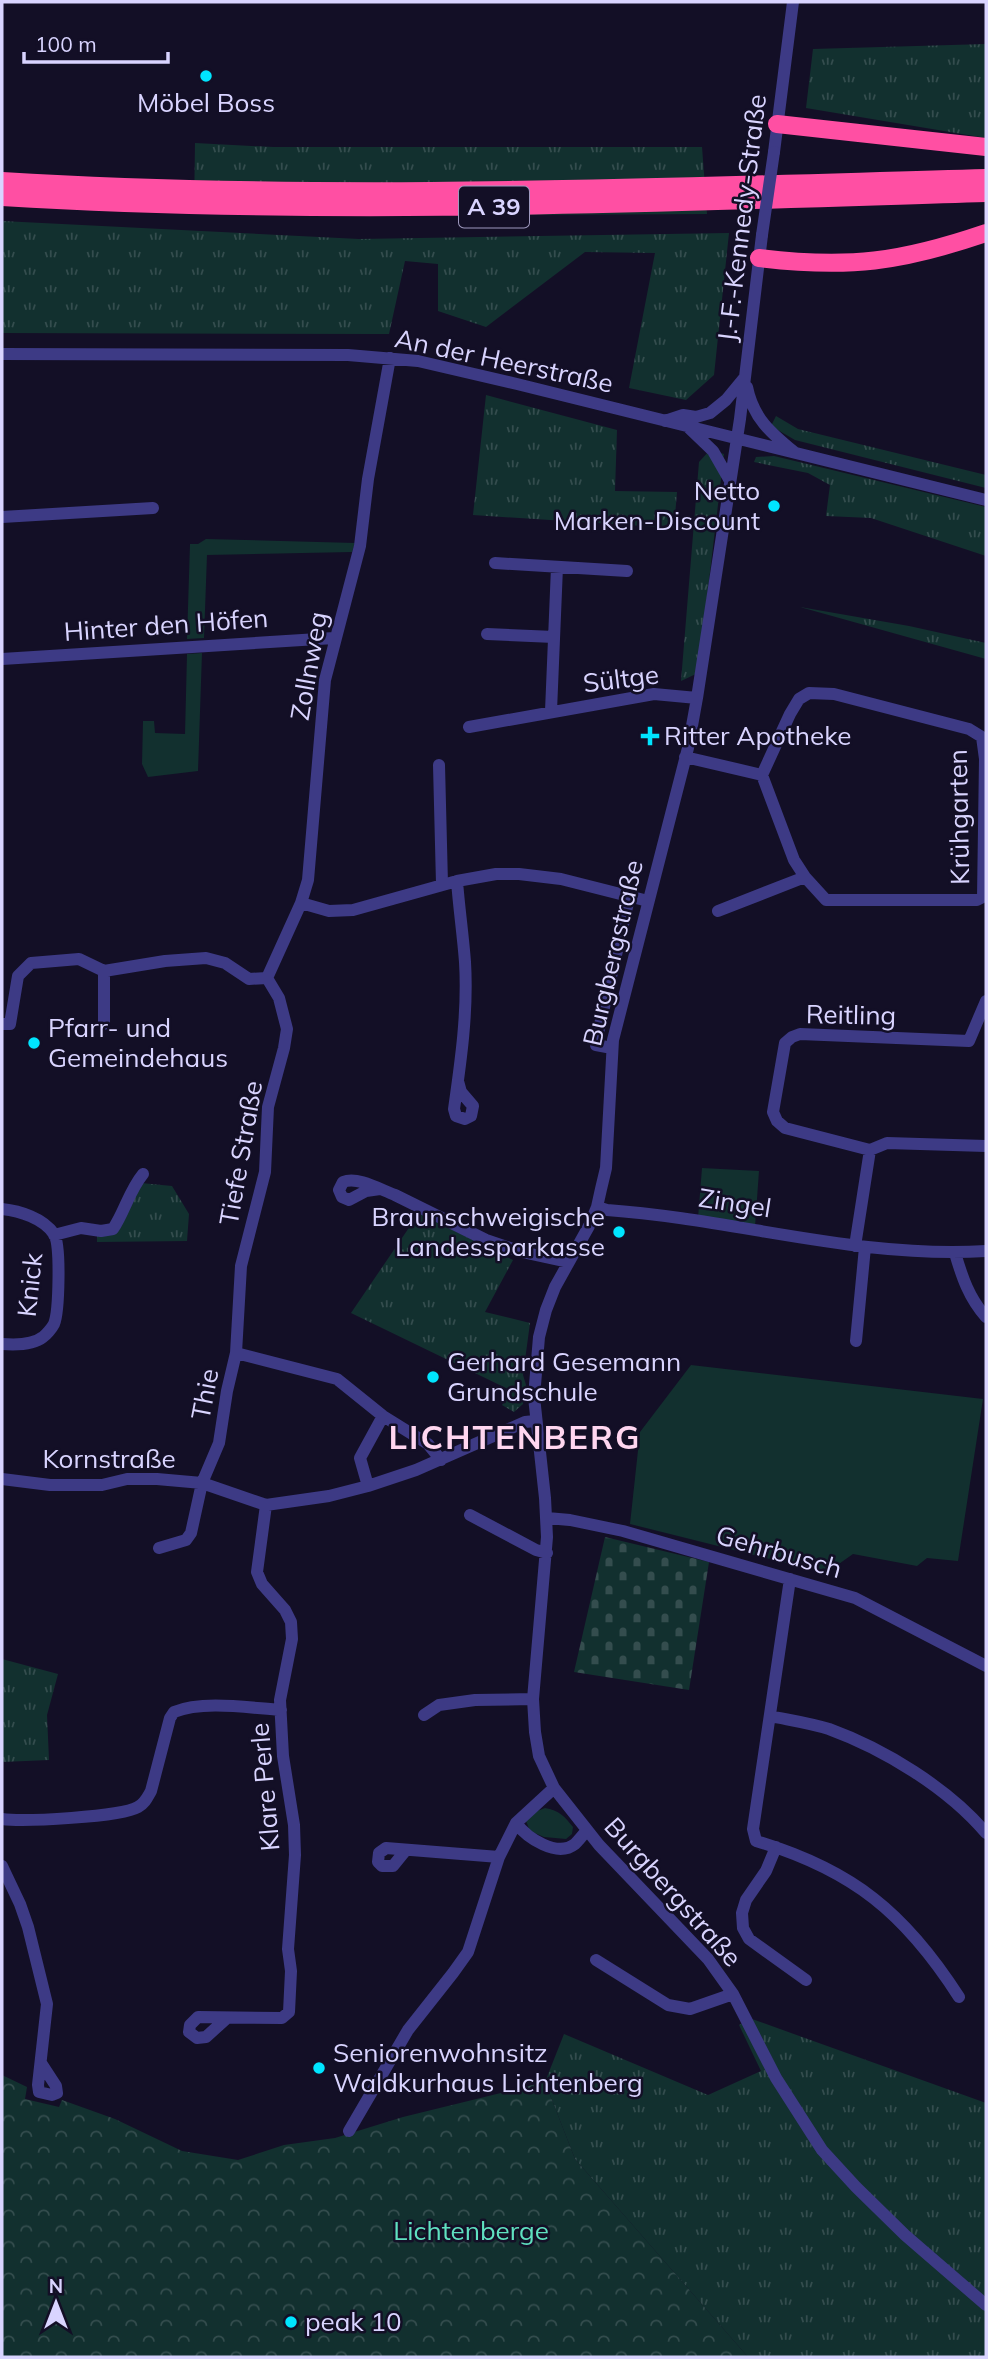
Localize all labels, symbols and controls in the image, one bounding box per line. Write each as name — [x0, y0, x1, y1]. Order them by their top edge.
scale bar — [24, 21, 168, 65]
text: 100 m — [35, 31, 97, 57]
marker: Möbel Boss — [198, 68, 214, 84]
place label: Möbel Boss — [137, 86, 275, 119]
street label: J.-F.-Kennedy-Straße — [710, 92, 773, 344]
road number: A 39 — [459, 187, 529, 228]
street label: An der Heerstraße — [392, 321, 616, 400]
place label: Netto Marken-Discount — [554, 474, 760, 537]
marker: Netto Marken-Discount — [766, 498, 782, 514]
street label: Hinter den Höfen — [63, 601, 269, 648]
street label: Zollnweg — [283, 609, 334, 723]
street label: Sültge — [581, 657, 661, 700]
place label: Ritter Apotheke — [664, 719, 851, 752]
marker: Ritter Apotheke — [642, 728, 658, 744]
street label: Krühgarten — [941, 749, 976, 885]
street label: Burgbergstraße — [575, 857, 650, 1049]
street label: Reitling — [806, 997, 897, 1032]
place label: Pfarr- und Gemeindehaus — [48, 1011, 228, 1074]
marker: Pfarr- und Gemeindehaus — [26, 1035, 42, 1051]
street label: Tiefe Straße — [212, 1078, 269, 1228]
street label: Zingel — [696, 1181, 774, 1225]
place label: Braunschweigische Landessparkasse — [372, 1200, 605, 1263]
marker: Braunschweigische Landessparkasse — [611, 1224, 627, 1240]
street label: Knick — [10, 1251, 49, 1319]
place label: Gerhard Gesemann Grundschule — [447, 1345, 681, 1408]
street label: Thie — [183, 1366, 226, 1422]
marker: Gerhard Gesemann Grundschule — [425, 1369, 441, 1385]
district label: LICHTENBERG — [389, 1416, 641, 1457]
street label: Kornstraße — [42, 1442, 176, 1475]
street label: Gehrbusch — [712, 1518, 846, 1585]
street label: Klare Perle — [242, 1721, 287, 1853]
street label: Burgbergstraße — [598, 1810, 749, 1973]
place label: Seniorenwohnsitz Waldkurhaus Lichtenberg — [333, 2036, 643, 2099]
marker: Seniorenwohnsitz Waldkurhaus Lichtenberg — [311, 2060, 327, 2076]
park label: Lichtenberge — [393, 2214, 549, 2247]
north arrow — [21, 2268, 91, 2338]
text: N — [49, 2274, 63, 2298]
place label: peak 10 — [305, 2305, 402, 2338]
marker: peak 10 — [283, 2314, 299, 2330]

